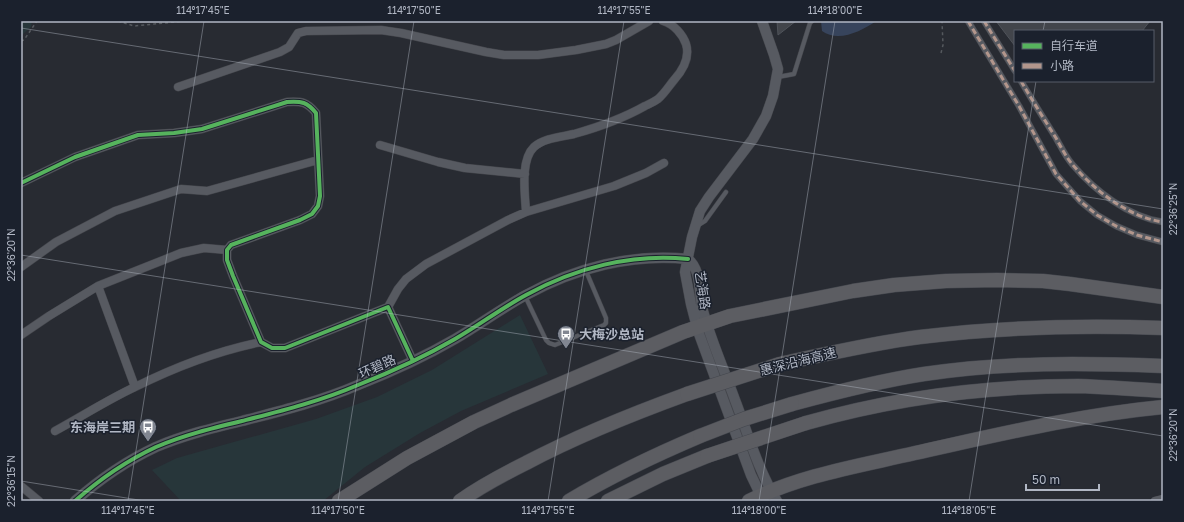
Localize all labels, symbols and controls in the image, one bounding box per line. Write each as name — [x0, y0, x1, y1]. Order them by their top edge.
text: 114°17'45"E — [176, 4, 230, 16]
text: 114°17'50"E — [387, 4, 441, 16]
text: 114°17'55"E — [597, 4, 651, 16]
text: 114°18'00"E — [808, 4, 862, 16]
legend — [1014, 30, 1154, 82]
text: 自行车道 — [1050, 38, 1098, 53]
text: 小路 — [1050, 58, 1074, 73]
text: 22°36'25"N — [1167, 183, 1179, 235]
text: 22°36'20"N — [5, 228, 17, 282]
street label: 艺海路 — [692, 269, 714, 311]
bus stop icon: 大梅沙总站 — [556, 324, 576, 349]
place label: 大梅沙总站 — [579, 326, 644, 342]
street label: 惠深沿海高速 — [758, 344, 838, 378]
street label: 环碧路 — [356, 351, 398, 381]
text: 22°36'20"N — [1167, 408, 1179, 462]
bus stop icon: 东海岸三期 — [138, 417, 158, 442]
place label: 东海岸三期 — [70, 419, 135, 435]
text: 22°36'15"N — [5, 455, 17, 507]
scale bar — [1026, 466, 1099, 492]
text: 50 m — [1032, 472, 1060, 487]
text: 114°17'45"E — [101, 504, 155, 516]
text: 114°17'50"E — [311, 504, 365, 516]
text: 114°17'55"E — [521, 504, 575, 516]
text: 114°18'00"E — [732, 504, 786, 516]
text: 114°18'05"E — [942, 504, 996, 516]

